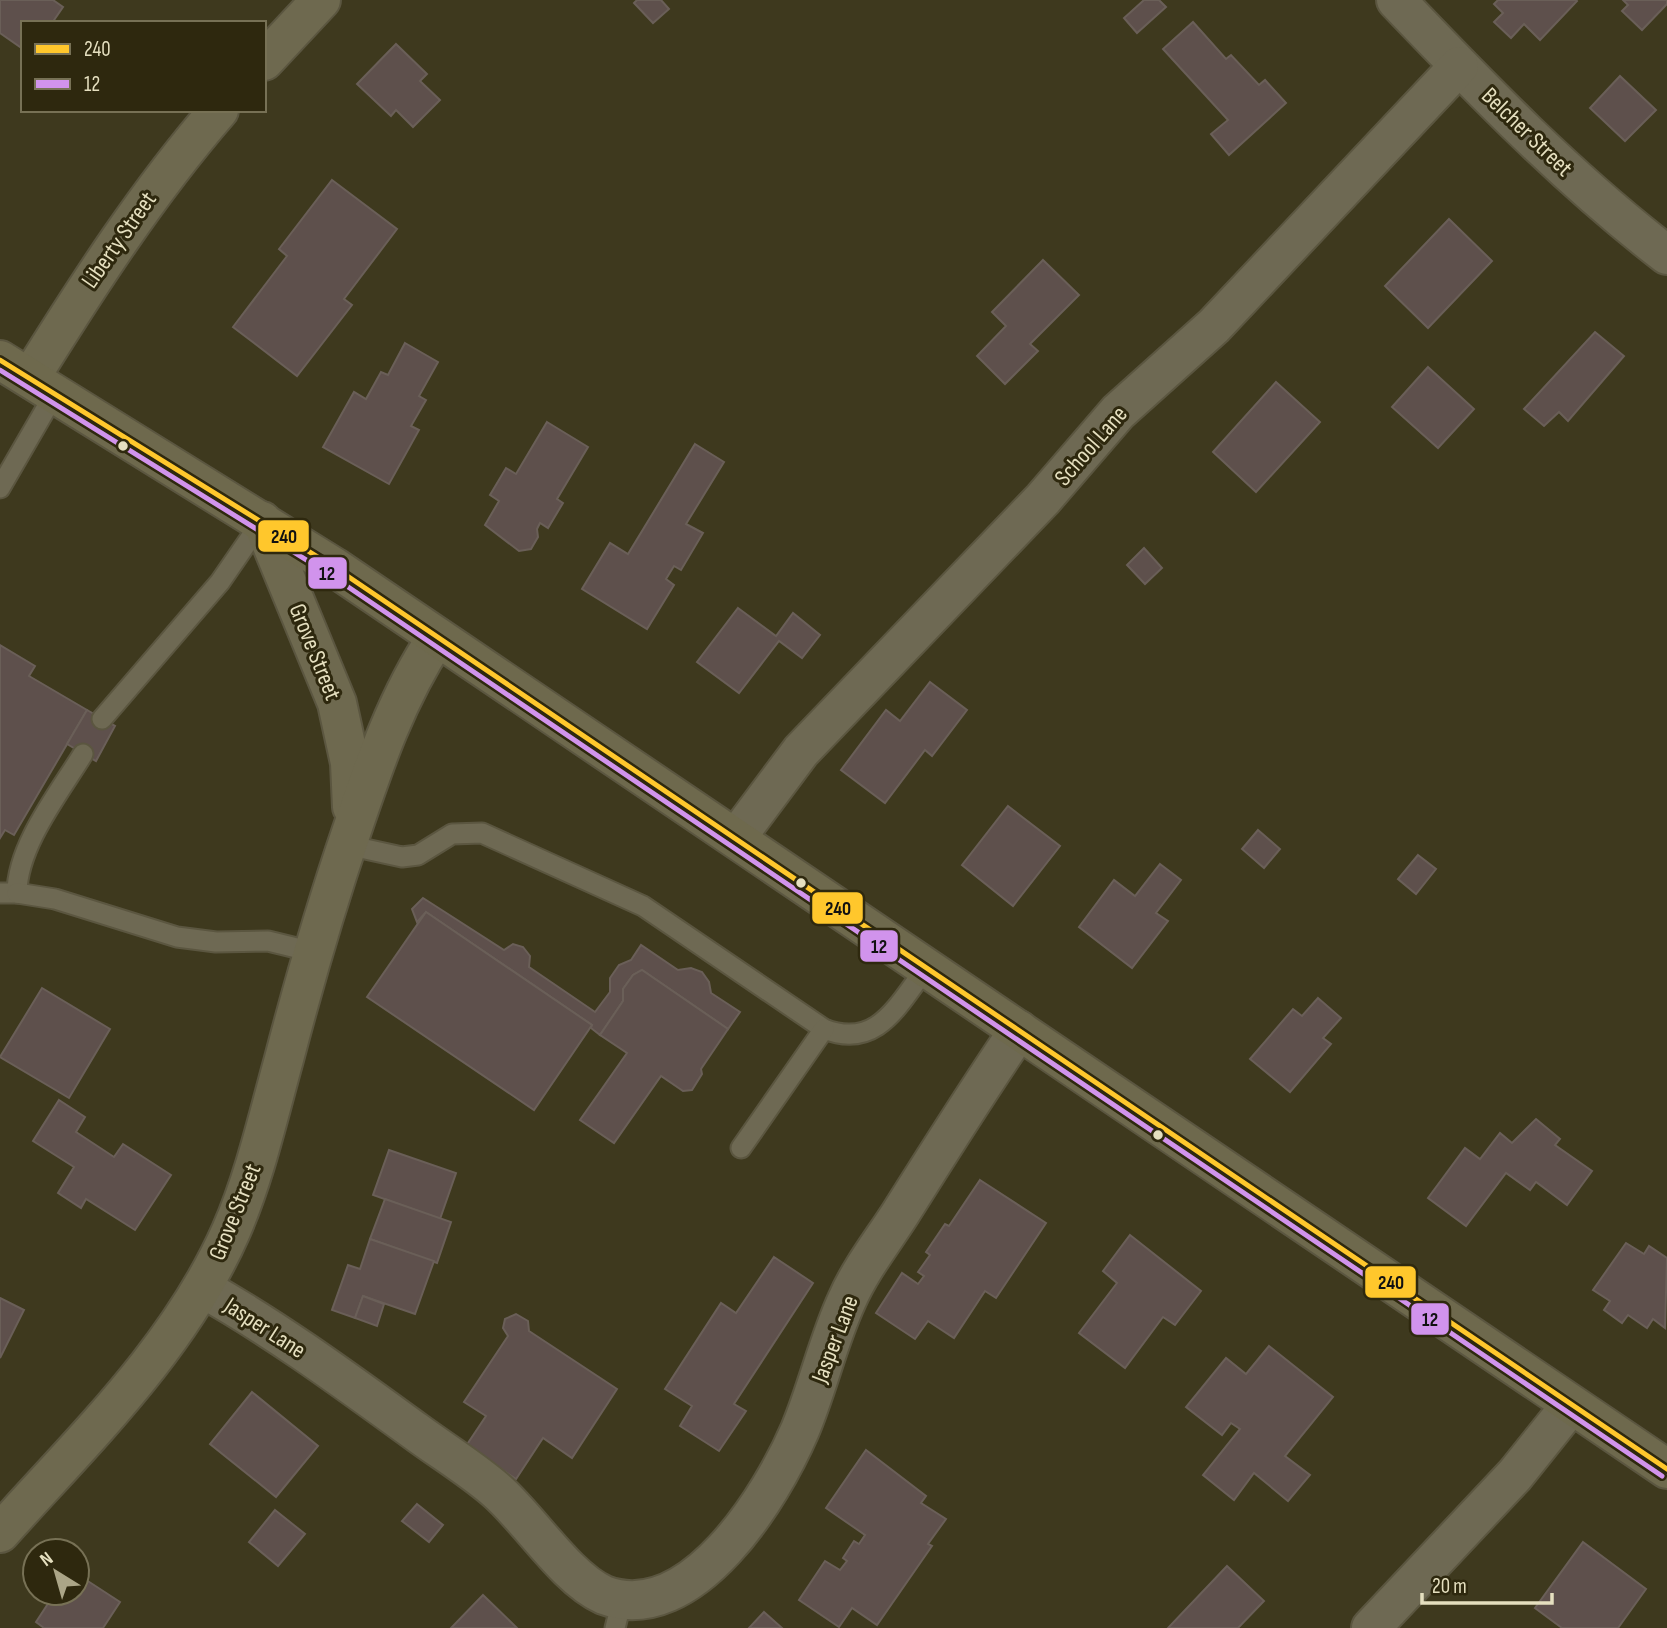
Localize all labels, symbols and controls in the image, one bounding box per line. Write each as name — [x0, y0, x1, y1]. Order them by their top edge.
legend — [21, 21, 266, 112]
text: 240 — [84, 37, 111, 62]
text: 12 — [84, 72, 100, 97]
street label: Belcher Street — [1475, 81, 1579, 183]
street label: Liberty Street — [75, 186, 163, 294]
street label: School Lane — [1048, 400, 1134, 492]
unlabelled marker — [116, 439, 130, 453]
line badge: 240 — [257, 519, 310, 553]
text: 240 — [271, 526, 297, 549]
line badge: 12 — [307, 556, 348, 590]
text: 12 — [319, 563, 335, 586]
street label: Grove Street — [283, 600, 347, 704]
unlabelled marker — [794, 876, 808, 890]
line badge: 240 — [811, 891, 864, 925]
text: 240 — [825, 898, 851, 921]
line badge: 12 — [859, 929, 899, 963]
text: 12 — [871, 936, 887, 959]
unlabelled marker — [1151, 1128, 1165, 1142]
street label: Grove Street — [203, 1160, 267, 1264]
line badge: 240 — [1364, 1265, 1417, 1299]
text: 240 — [1378, 1272, 1404, 1295]
street label: Jasper Lane — [218, 1290, 311, 1365]
street label: Jasper Lane — [805, 1291, 865, 1388]
line badge: 12 — [1410, 1302, 1450, 1336]
text: 12 — [1422, 1309, 1438, 1332]
north arrow — [21, 1537, 91, 1607]
text: N — [36, 1547, 58, 1572]
scale bar — [1422, 1562, 1552, 1606]
text: 20 m — [1432, 1574, 1467, 1599]

